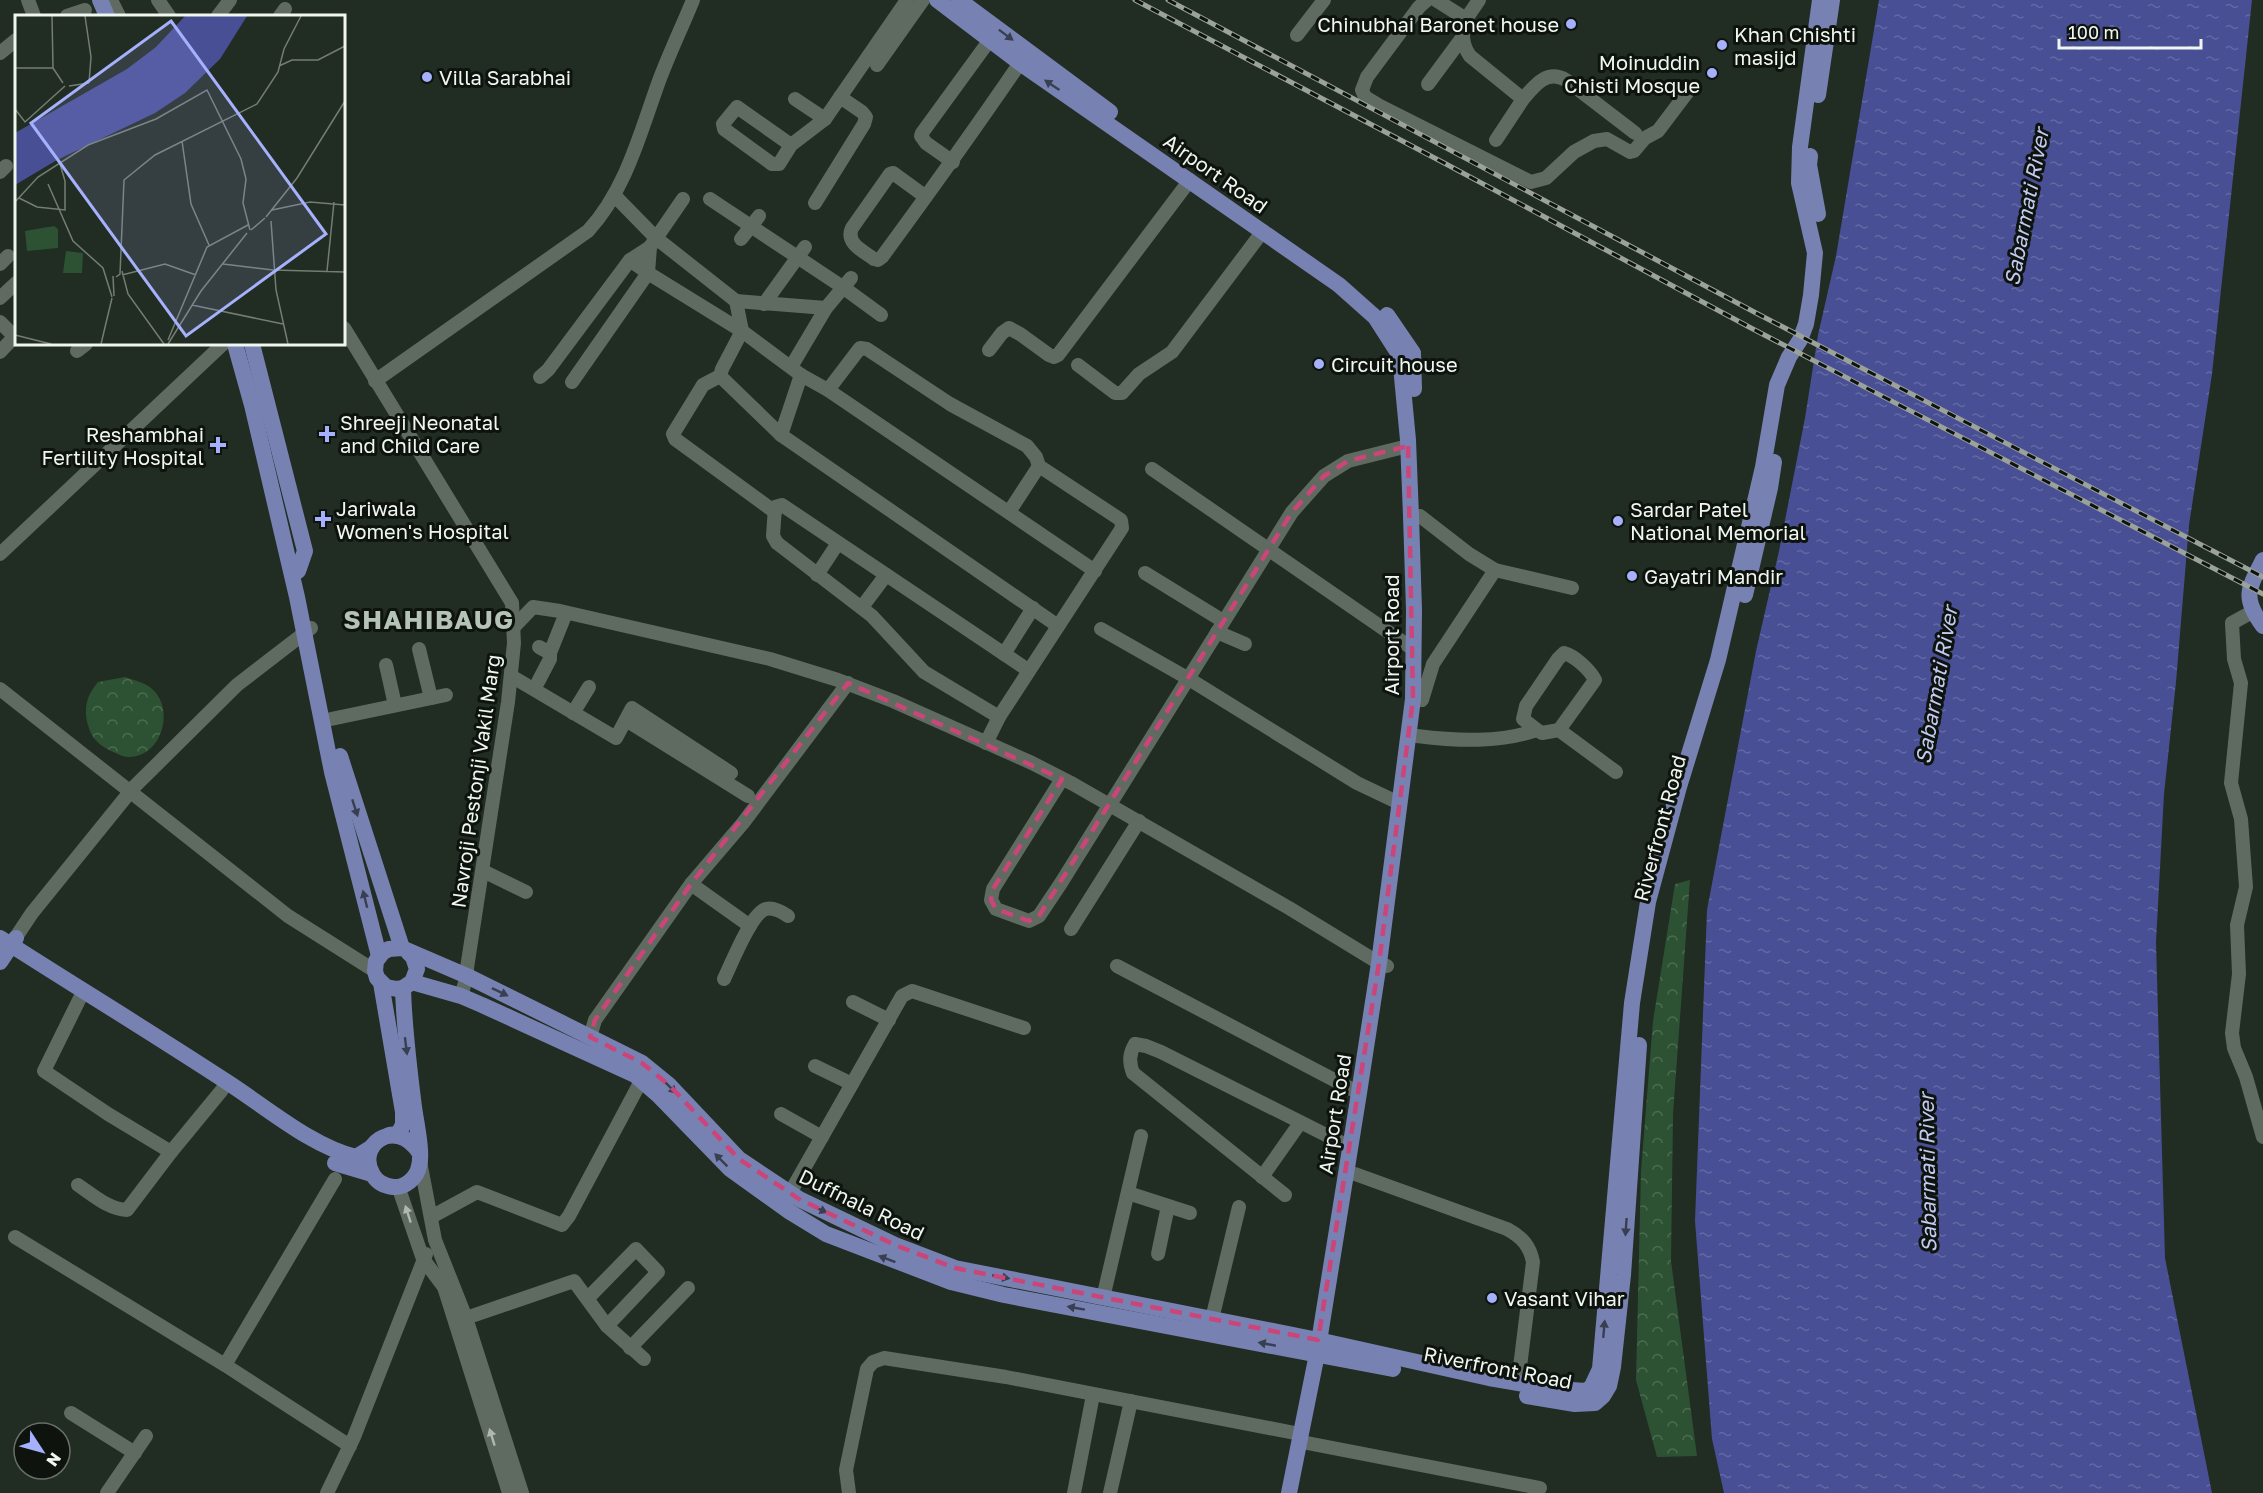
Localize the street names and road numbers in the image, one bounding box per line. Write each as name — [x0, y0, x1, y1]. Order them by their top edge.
street label: Airport Road — [1160, 128, 1272, 218]
street label: Airport Road — [1379, 574, 1403, 696]
street label: Navroji Pestonji Vakil Marg — [445, 653, 505, 909]
street label: Riverfront Road — [1628, 752, 1690, 904]
street label: Airport Road — [1313, 1052, 1355, 1176]
street label: Duffnala Road — [796, 1163, 928, 1245]
street label: Riverfront Road — [1422, 1341, 1574, 1393]

